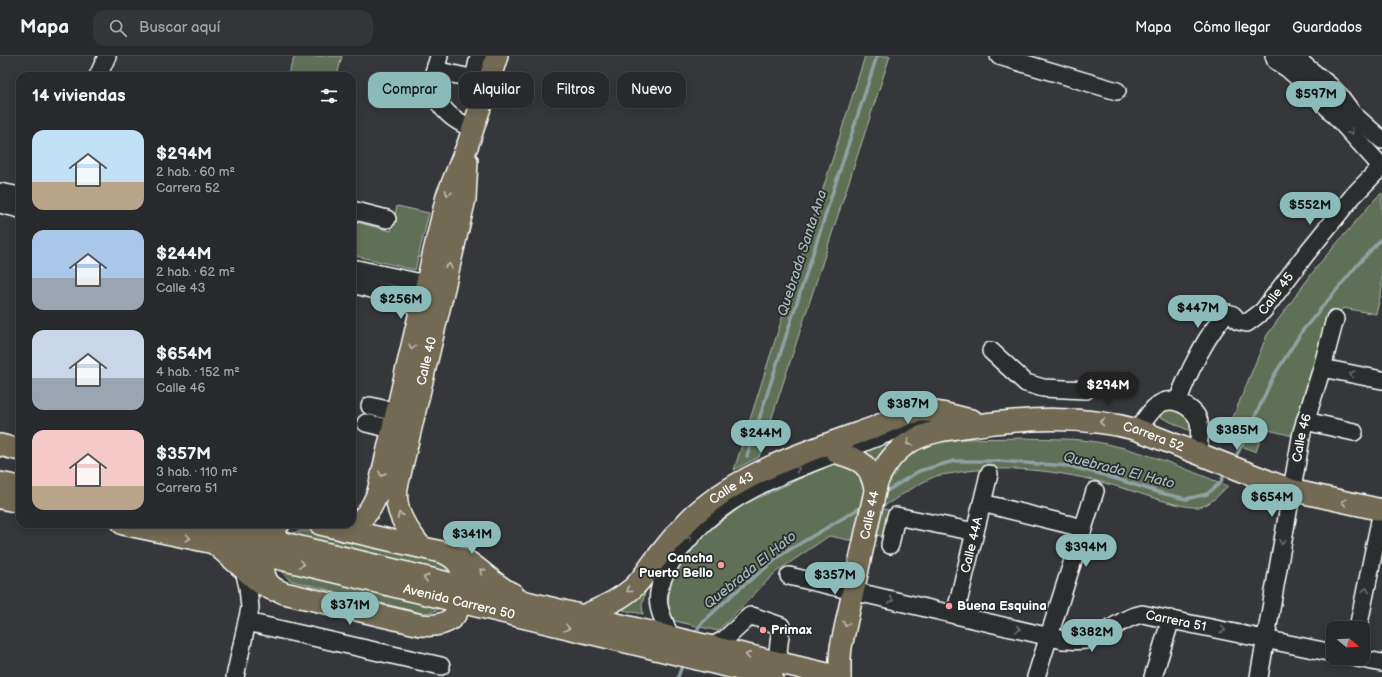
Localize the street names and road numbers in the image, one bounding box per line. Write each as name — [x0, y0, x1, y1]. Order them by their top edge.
street label: Calle 45 — [1255, 269, 1297, 318]
street label: Calle 40 — [413, 335, 440, 387]
street label: Calle 46 — [1289, 411, 1315, 463]
street label: Carrera 52 — [1121, 419, 1187, 455]
street label: Calle 43 — [706, 468, 756, 508]
street label: Calle 44 — [857, 489, 883, 541]
street label: Calle 44A — [957, 515, 986, 575]
street label: Avenida Carrera 50 — [402, 581, 517, 623]
street label: Carrera 51 — [1144, 607, 1207, 635]

